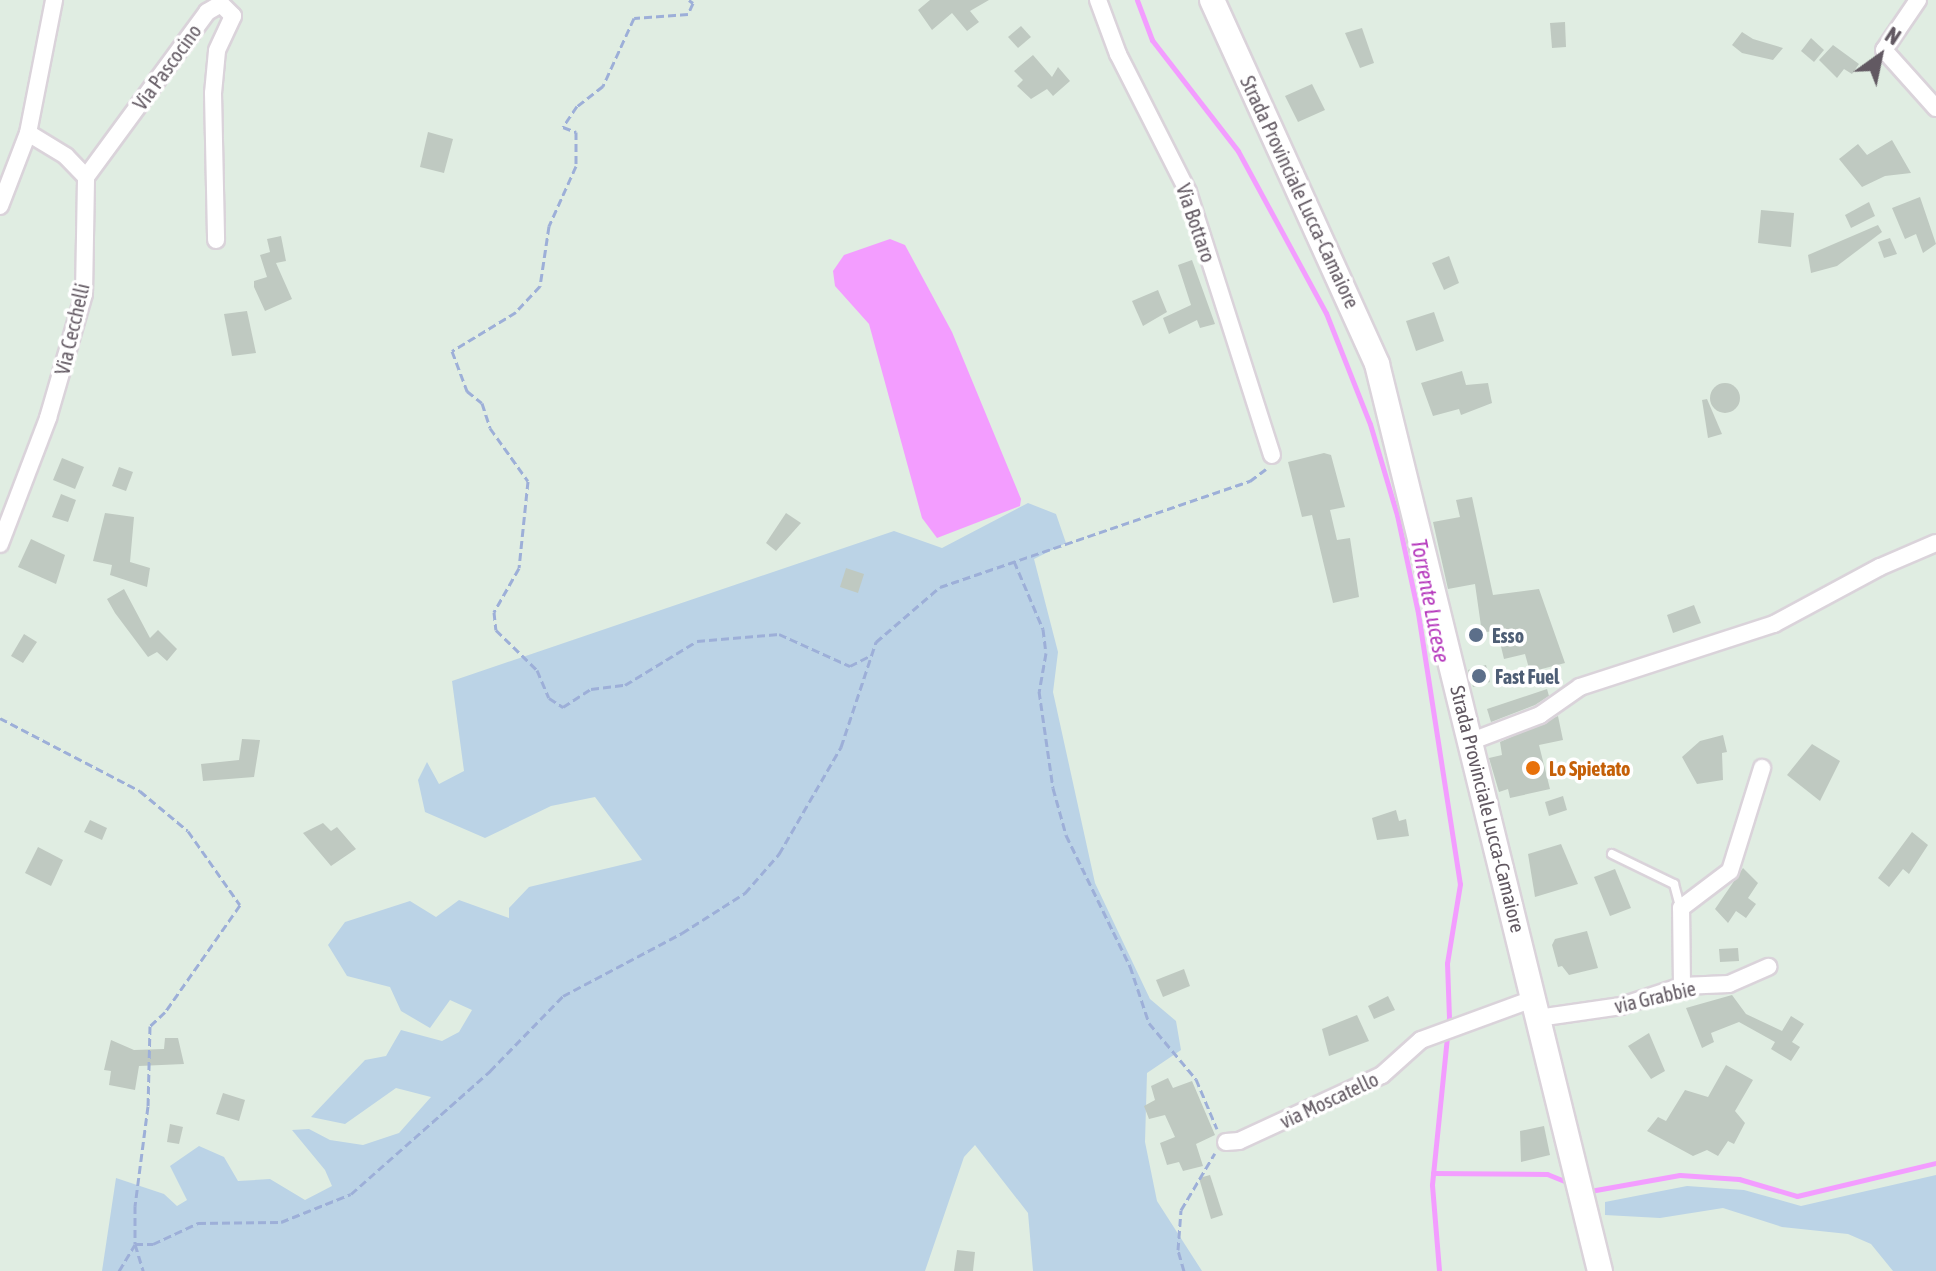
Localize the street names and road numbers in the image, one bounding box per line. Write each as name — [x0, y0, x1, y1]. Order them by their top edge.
street label: Via Pascocino — [128, 19, 206, 115]
street label: Strada Provinciale Lucca-Camaiore — [1236, 72, 1364, 312]
street label: Via Bottaro — [1171, 181, 1221, 265]
street label: Via Cecchelli — [50, 281, 94, 377]
street label: Strada Provinciale Lucca-Camaiore — [1446, 683, 1530, 935]
street label: via Grabbie — [1612, 976, 1698, 1018]
street label: via Moscatello — [1276, 1067, 1382, 1133]

